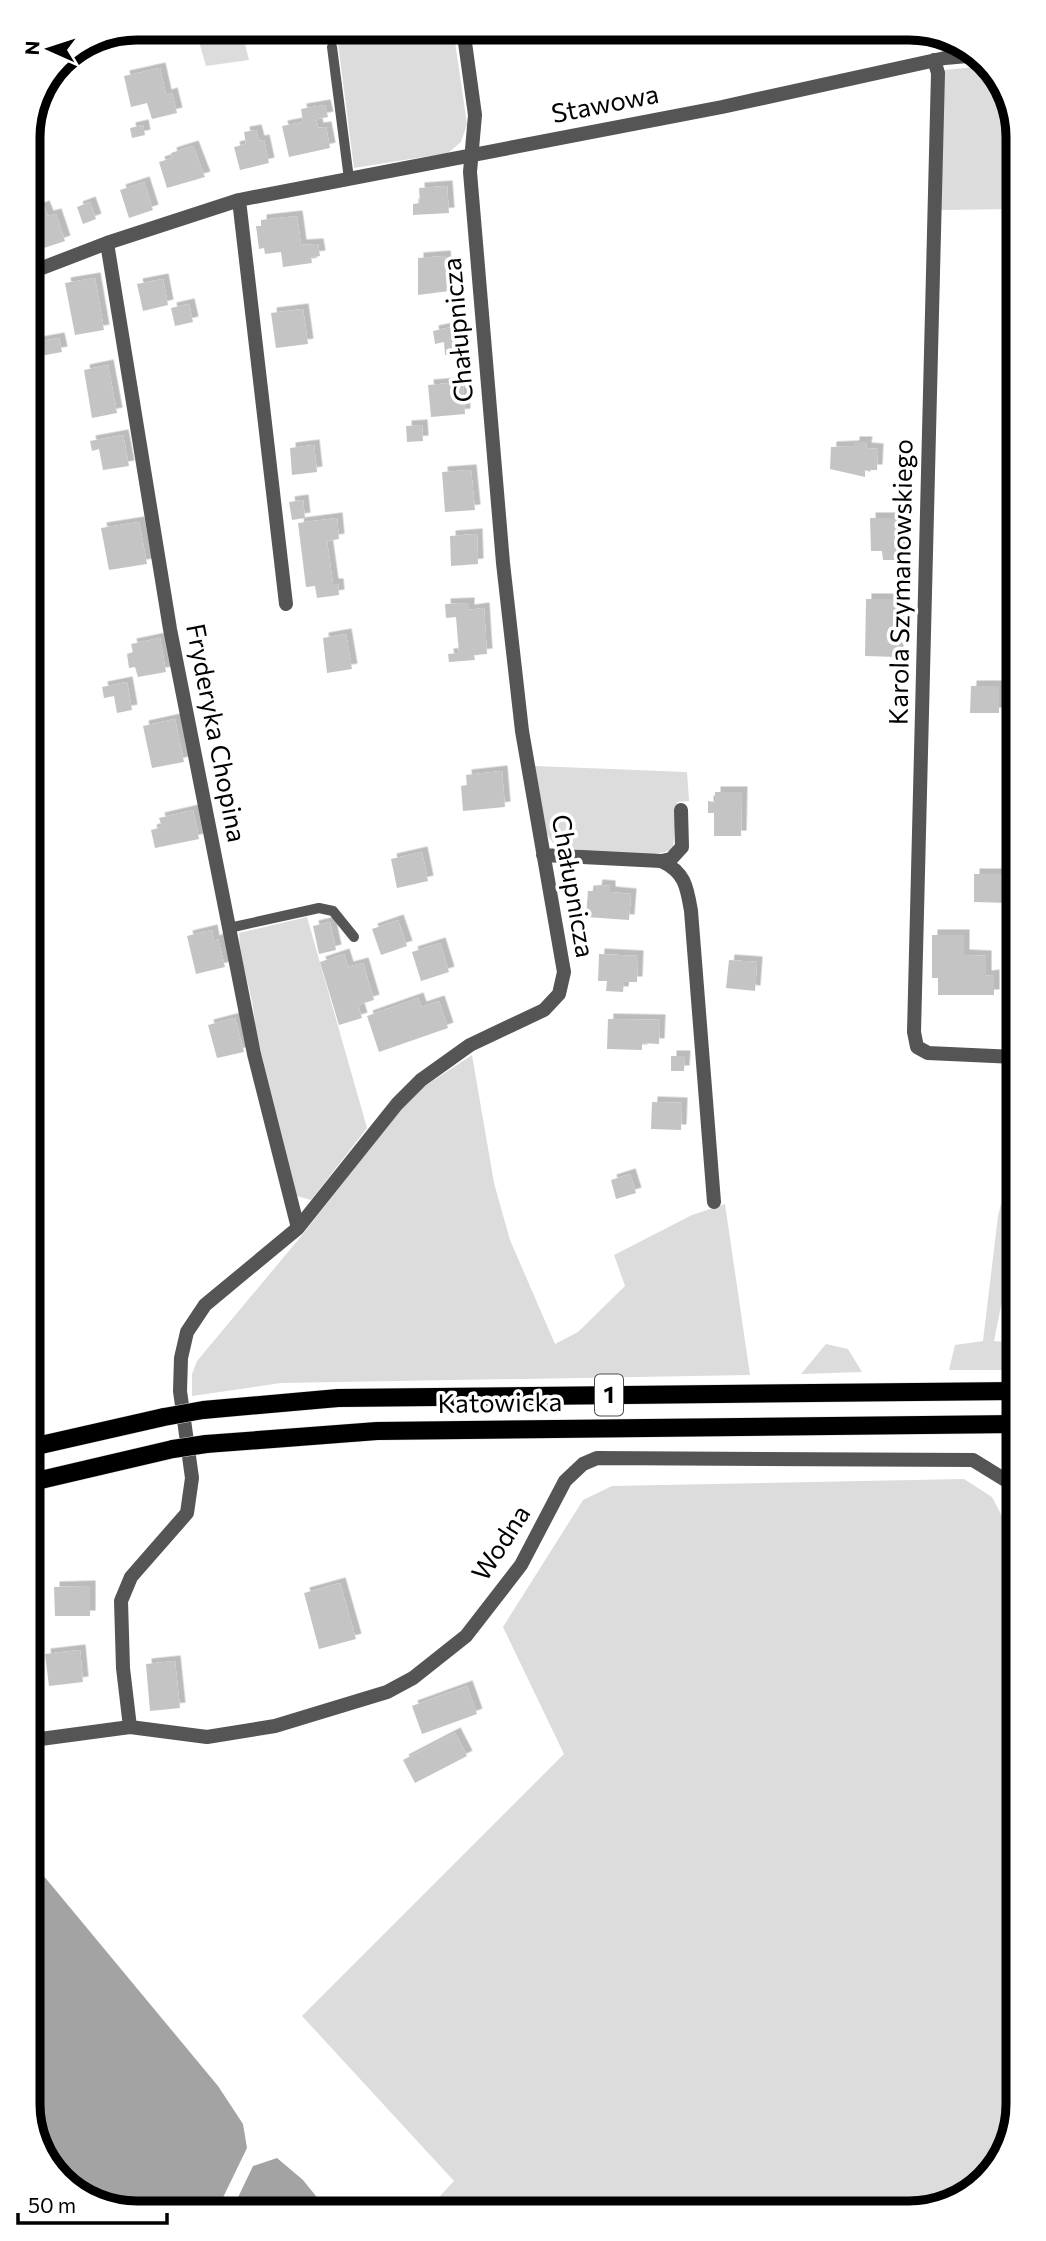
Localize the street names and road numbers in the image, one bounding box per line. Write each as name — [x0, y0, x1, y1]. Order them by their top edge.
street label: Stawowa — [548, 77, 661, 128]
street label: Chałupnicza — [435, 257, 478, 404]
street label: Karola Szymanowskiego — [882, 439, 917, 725]
street label: Fryderyka Chopina — [181, 621, 254, 845]
street label: Chałupnicza — [547, 812, 602, 960]
road number: 1 — [595, 1374, 623, 1415]
street label: Katowicka — [437, 1385, 563, 1418]
street label: Wodna — [464, 1499, 536, 1586]

